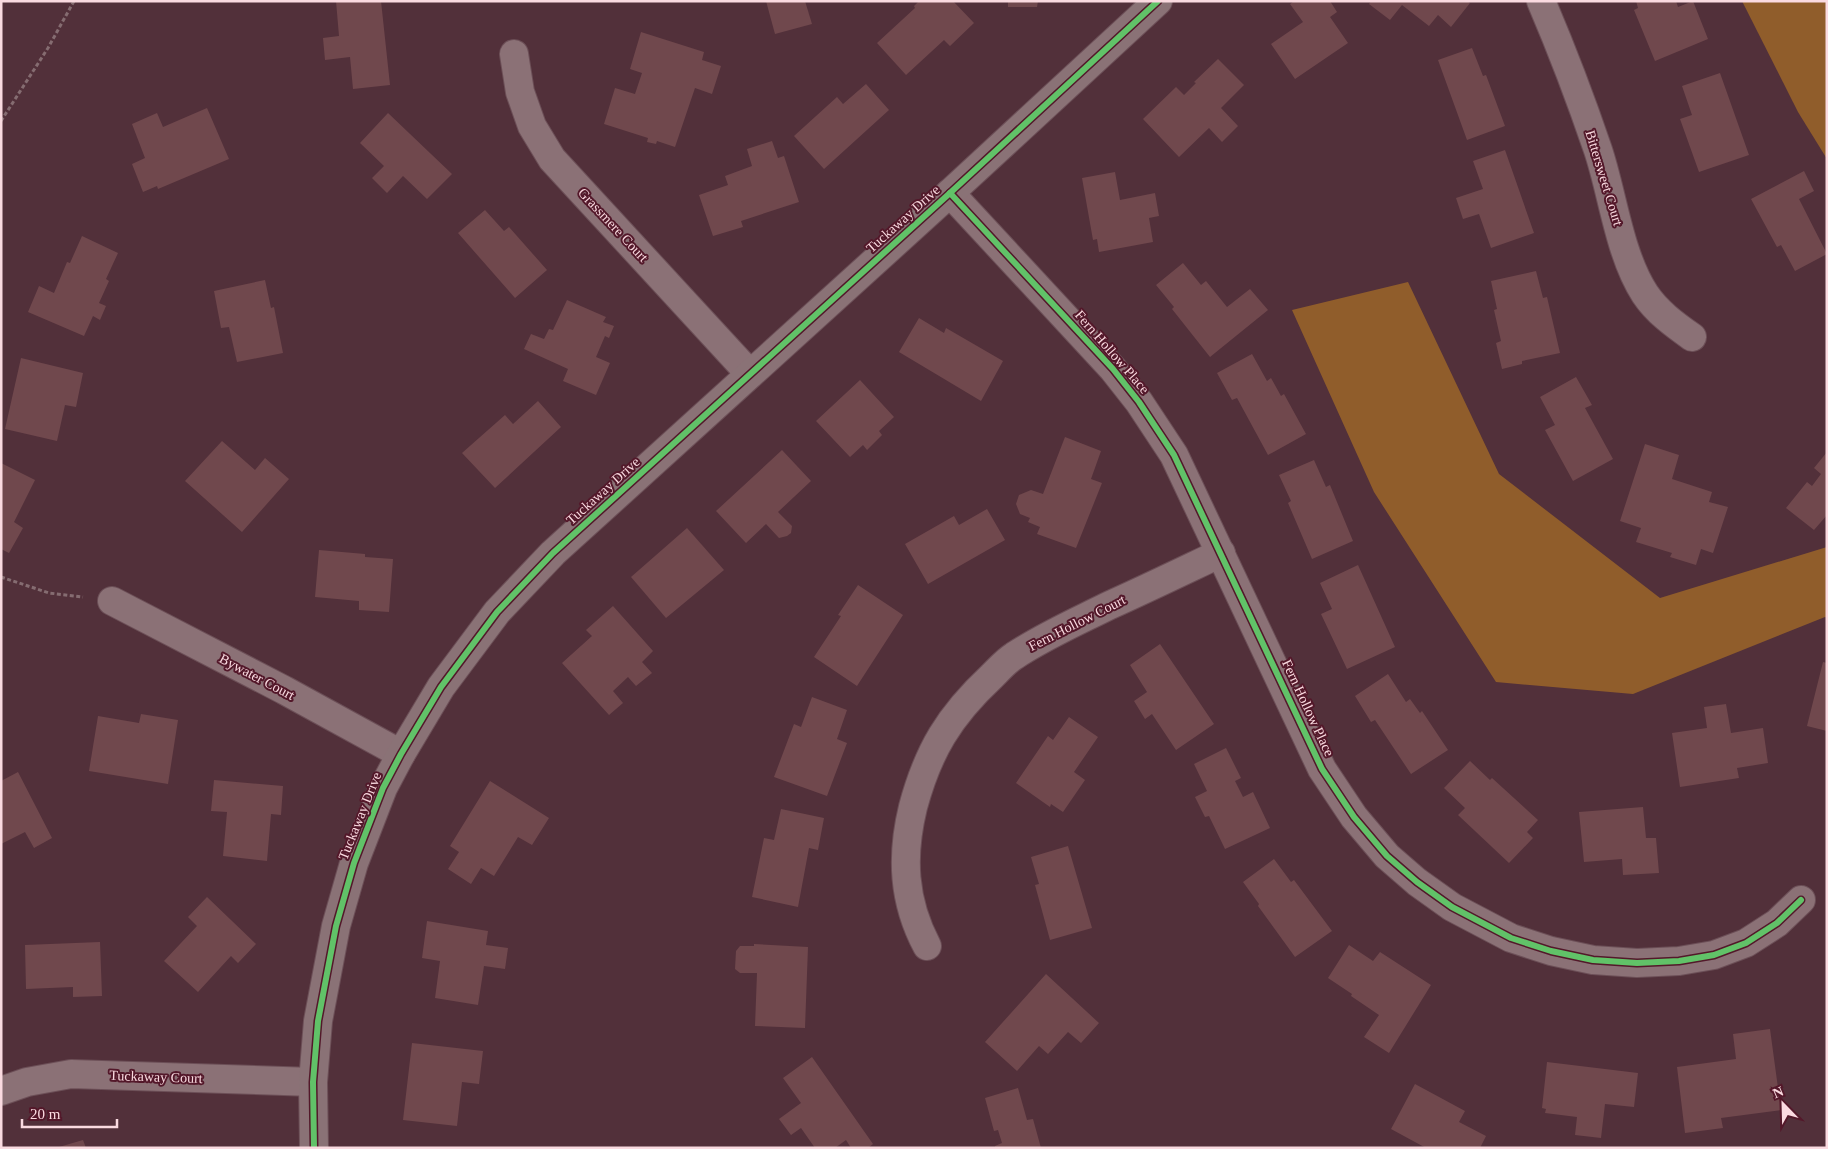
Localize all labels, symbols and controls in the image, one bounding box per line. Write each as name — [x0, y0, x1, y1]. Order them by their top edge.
street label: Bittersweet Court — [1582, 128, 1626, 228]
street label: Tuckaway Drive — [863, 182, 943, 256]
street label: Grassmere Court — [575, 185, 651, 265]
street label: Fern Hollow Place — [1072, 307, 1152, 397]
street label: Tuckaway Drive — [563, 454, 643, 528]
street label: Fern Hollow Court — [1026, 592, 1128, 654]
street label: Bywater Court — [217, 651, 297, 703]
street label: Fern Hollow Place — [1279, 657, 1337, 759]
street label: Tuckaway Drive — [336, 770, 384, 862]
street label: Tuckaway Court — [109, 1068, 203, 1086]
north arrow — [1758, 1079, 1808, 1129]
text: N — [1771, 1084, 1786, 1101]
scale bar — [22, 1096, 118, 1128]
text: 20 m — [30, 1106, 61, 1122]

